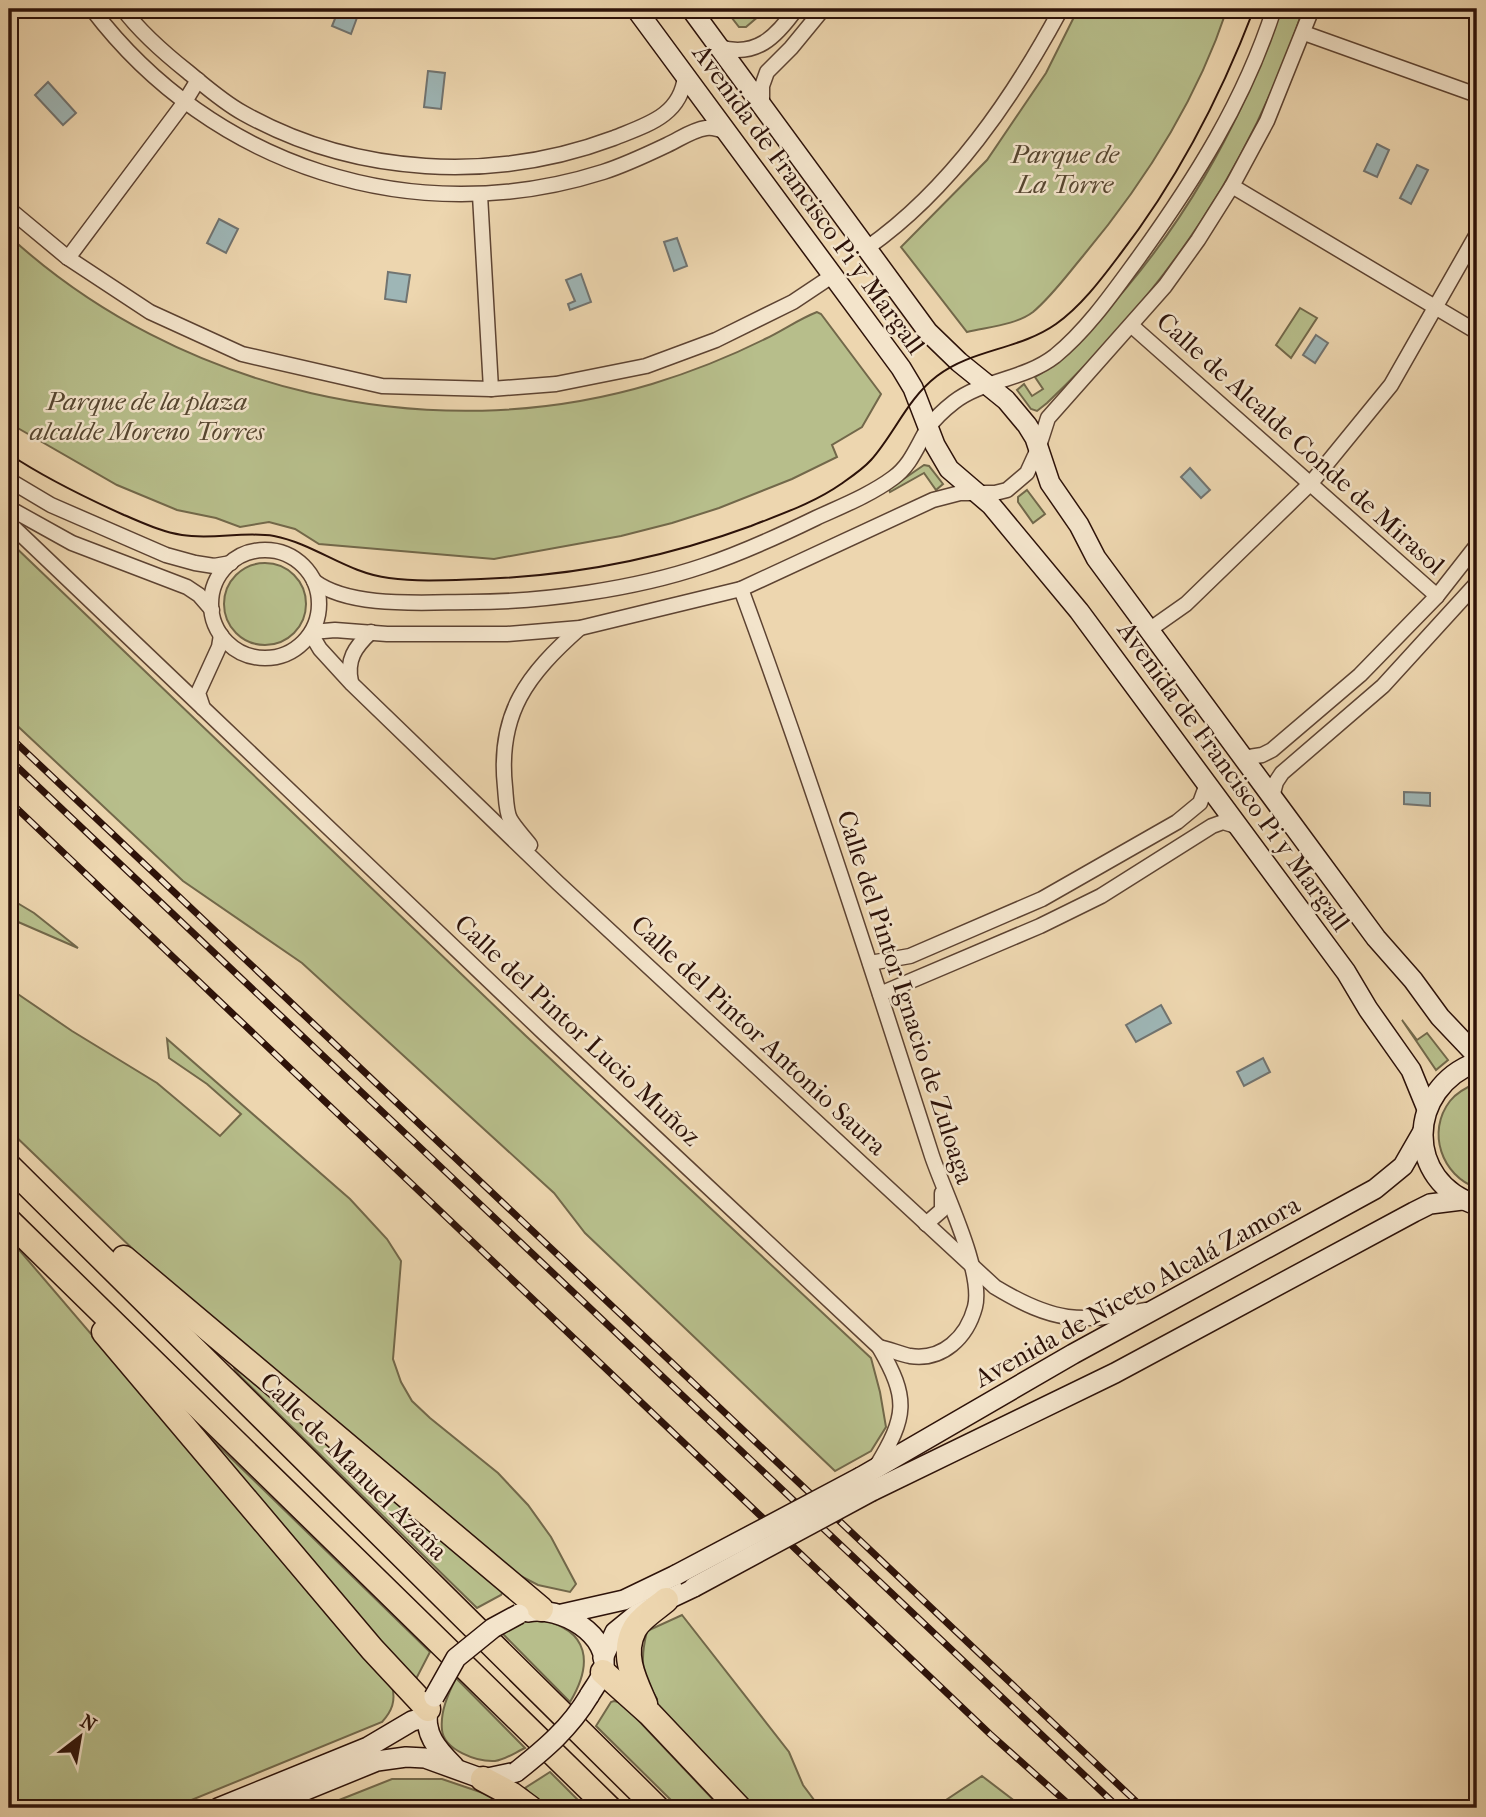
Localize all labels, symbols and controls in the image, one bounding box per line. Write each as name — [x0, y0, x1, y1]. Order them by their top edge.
street label: Avenida de Francisco Pi y Margall — [685, 38, 931, 360]
park label: Parque de La Torre — [1010, 139, 1121, 200]
street label: Calle de Alcalde Conde de Mirasol — [1150, 306, 1451, 581]
park label: Parque de la plaza alcalde Moreno Torres — [30, 386, 265, 447]
street label: Avenida de Francisco Pi y Margall — [1110, 615, 1356, 937]
street label: Calle del Pintor Ignacio de Zuloaga — [830, 807, 981, 1189]
street label: Calle del Pintor Lucio Muñoz — [448, 908, 707, 1152]
street label: Calle del Pintor Antonio Saura — [625, 909, 893, 1162]
street label: Avenida de Niceto Alcalá Zamora — [968, 1188, 1306, 1395]
street label: Calle de Manuel Azaña — [253, 1366, 455, 1567]
north arrow — [46, 1702, 116, 1772]
text: N — [76, 1710, 101, 1737]

